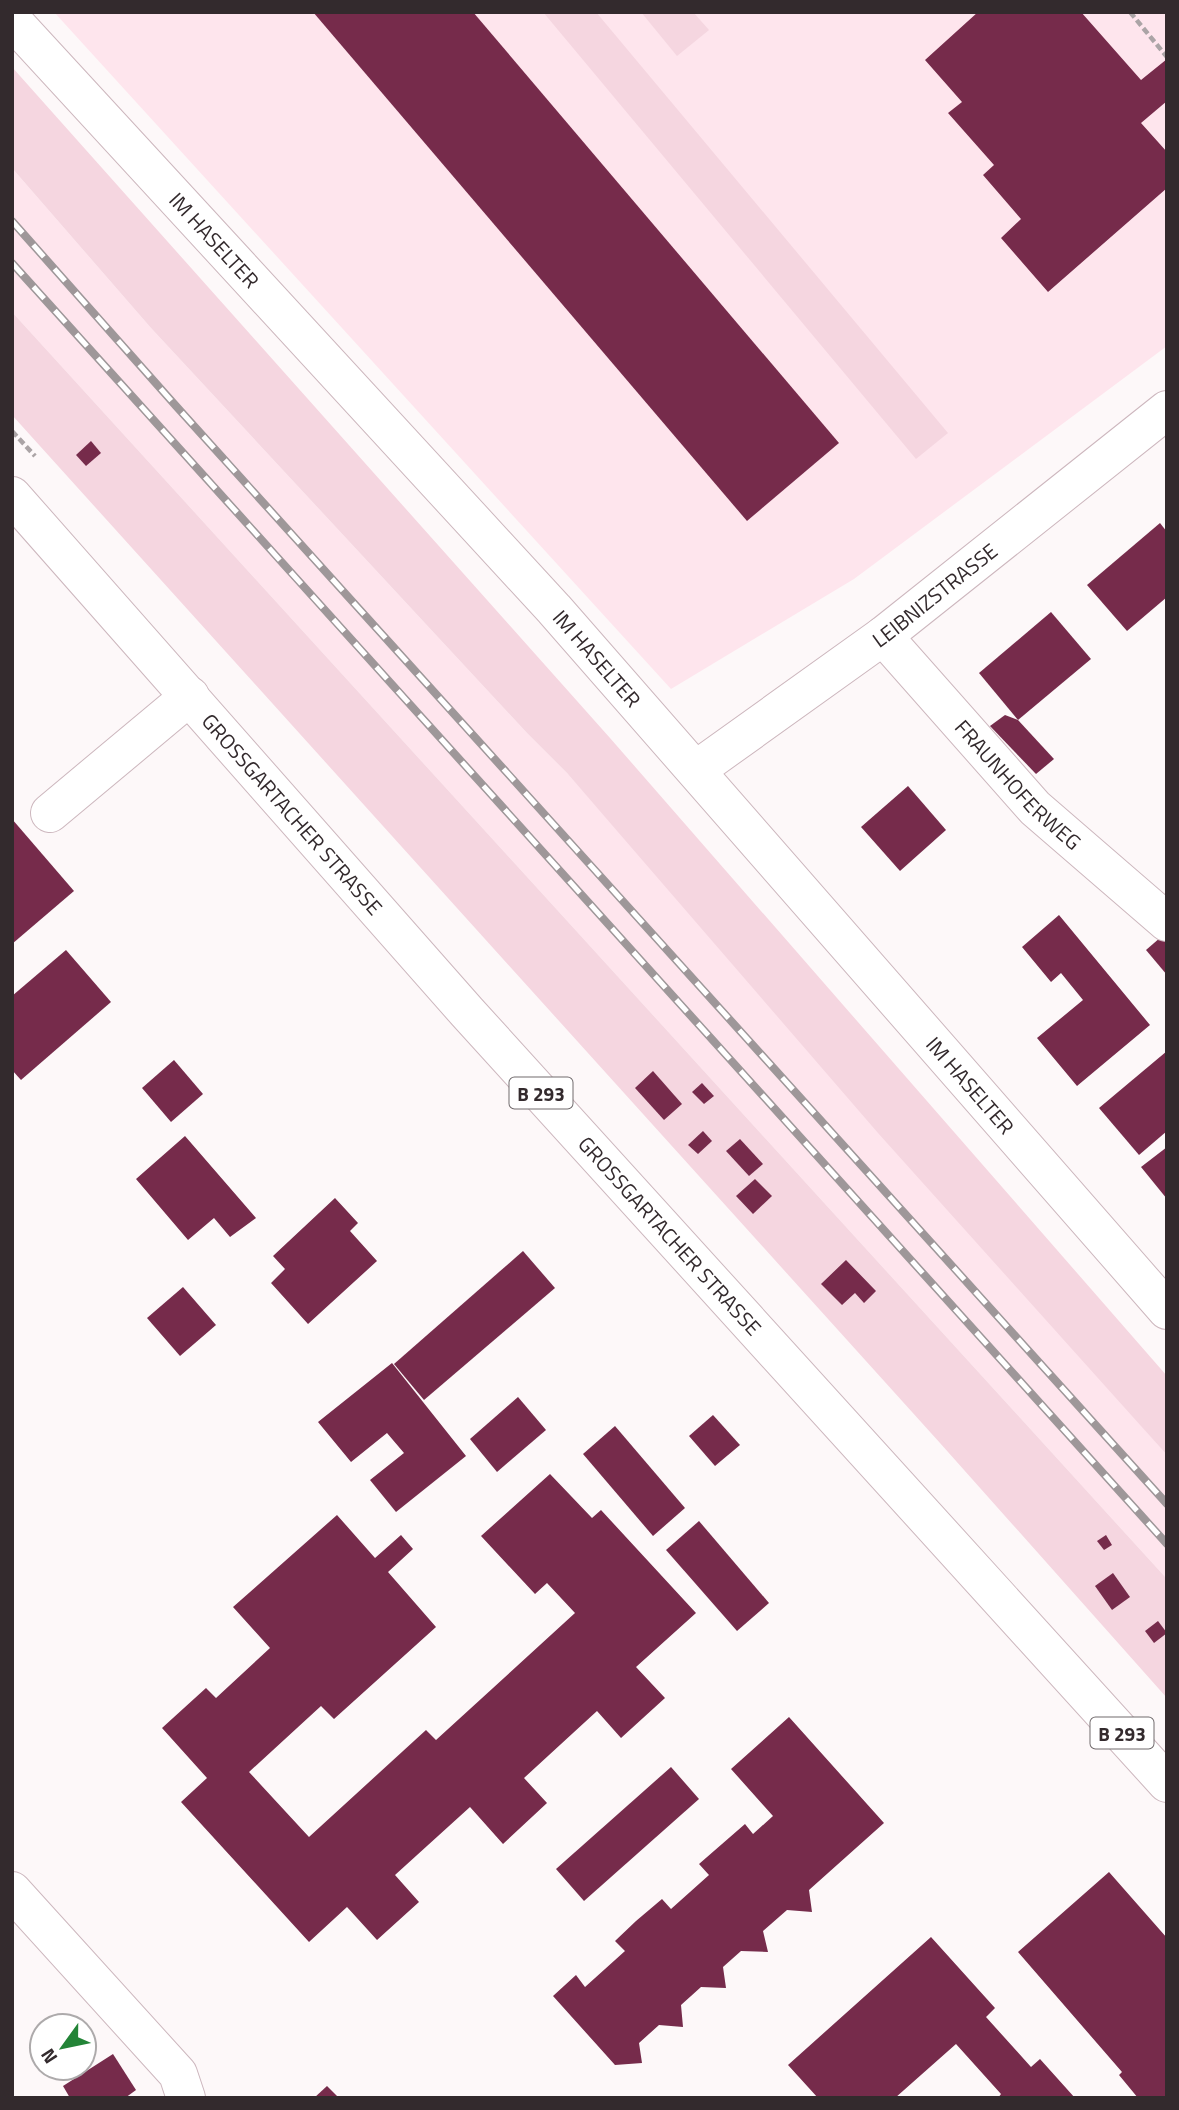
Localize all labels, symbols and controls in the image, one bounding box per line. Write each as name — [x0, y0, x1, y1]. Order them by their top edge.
street label: IM HASELTER — [162, 185, 267, 295]
street label: LEIBNIZSTRASSE — [865, 535, 1004, 655]
street label: IM HASELTER — [545, 602, 649, 714]
street label: GROSSGARTACHER STRASSE — [194, 706, 390, 922]
street label: FRAUNHOFERWEG — [948, 712, 1088, 857]
street label: IM HASELTER — [919, 1029, 1022, 1141]
road number: B 293 — [510, 1078, 572, 1108]
street label: GROSSGARTACHER STRASSE — [571, 1129, 769, 1343]
road number: B 293 — [1090, 1718, 1154, 1749]
north arrow — [28, 2012, 98, 2082]
text: N — [33, 2043, 64, 2070]

